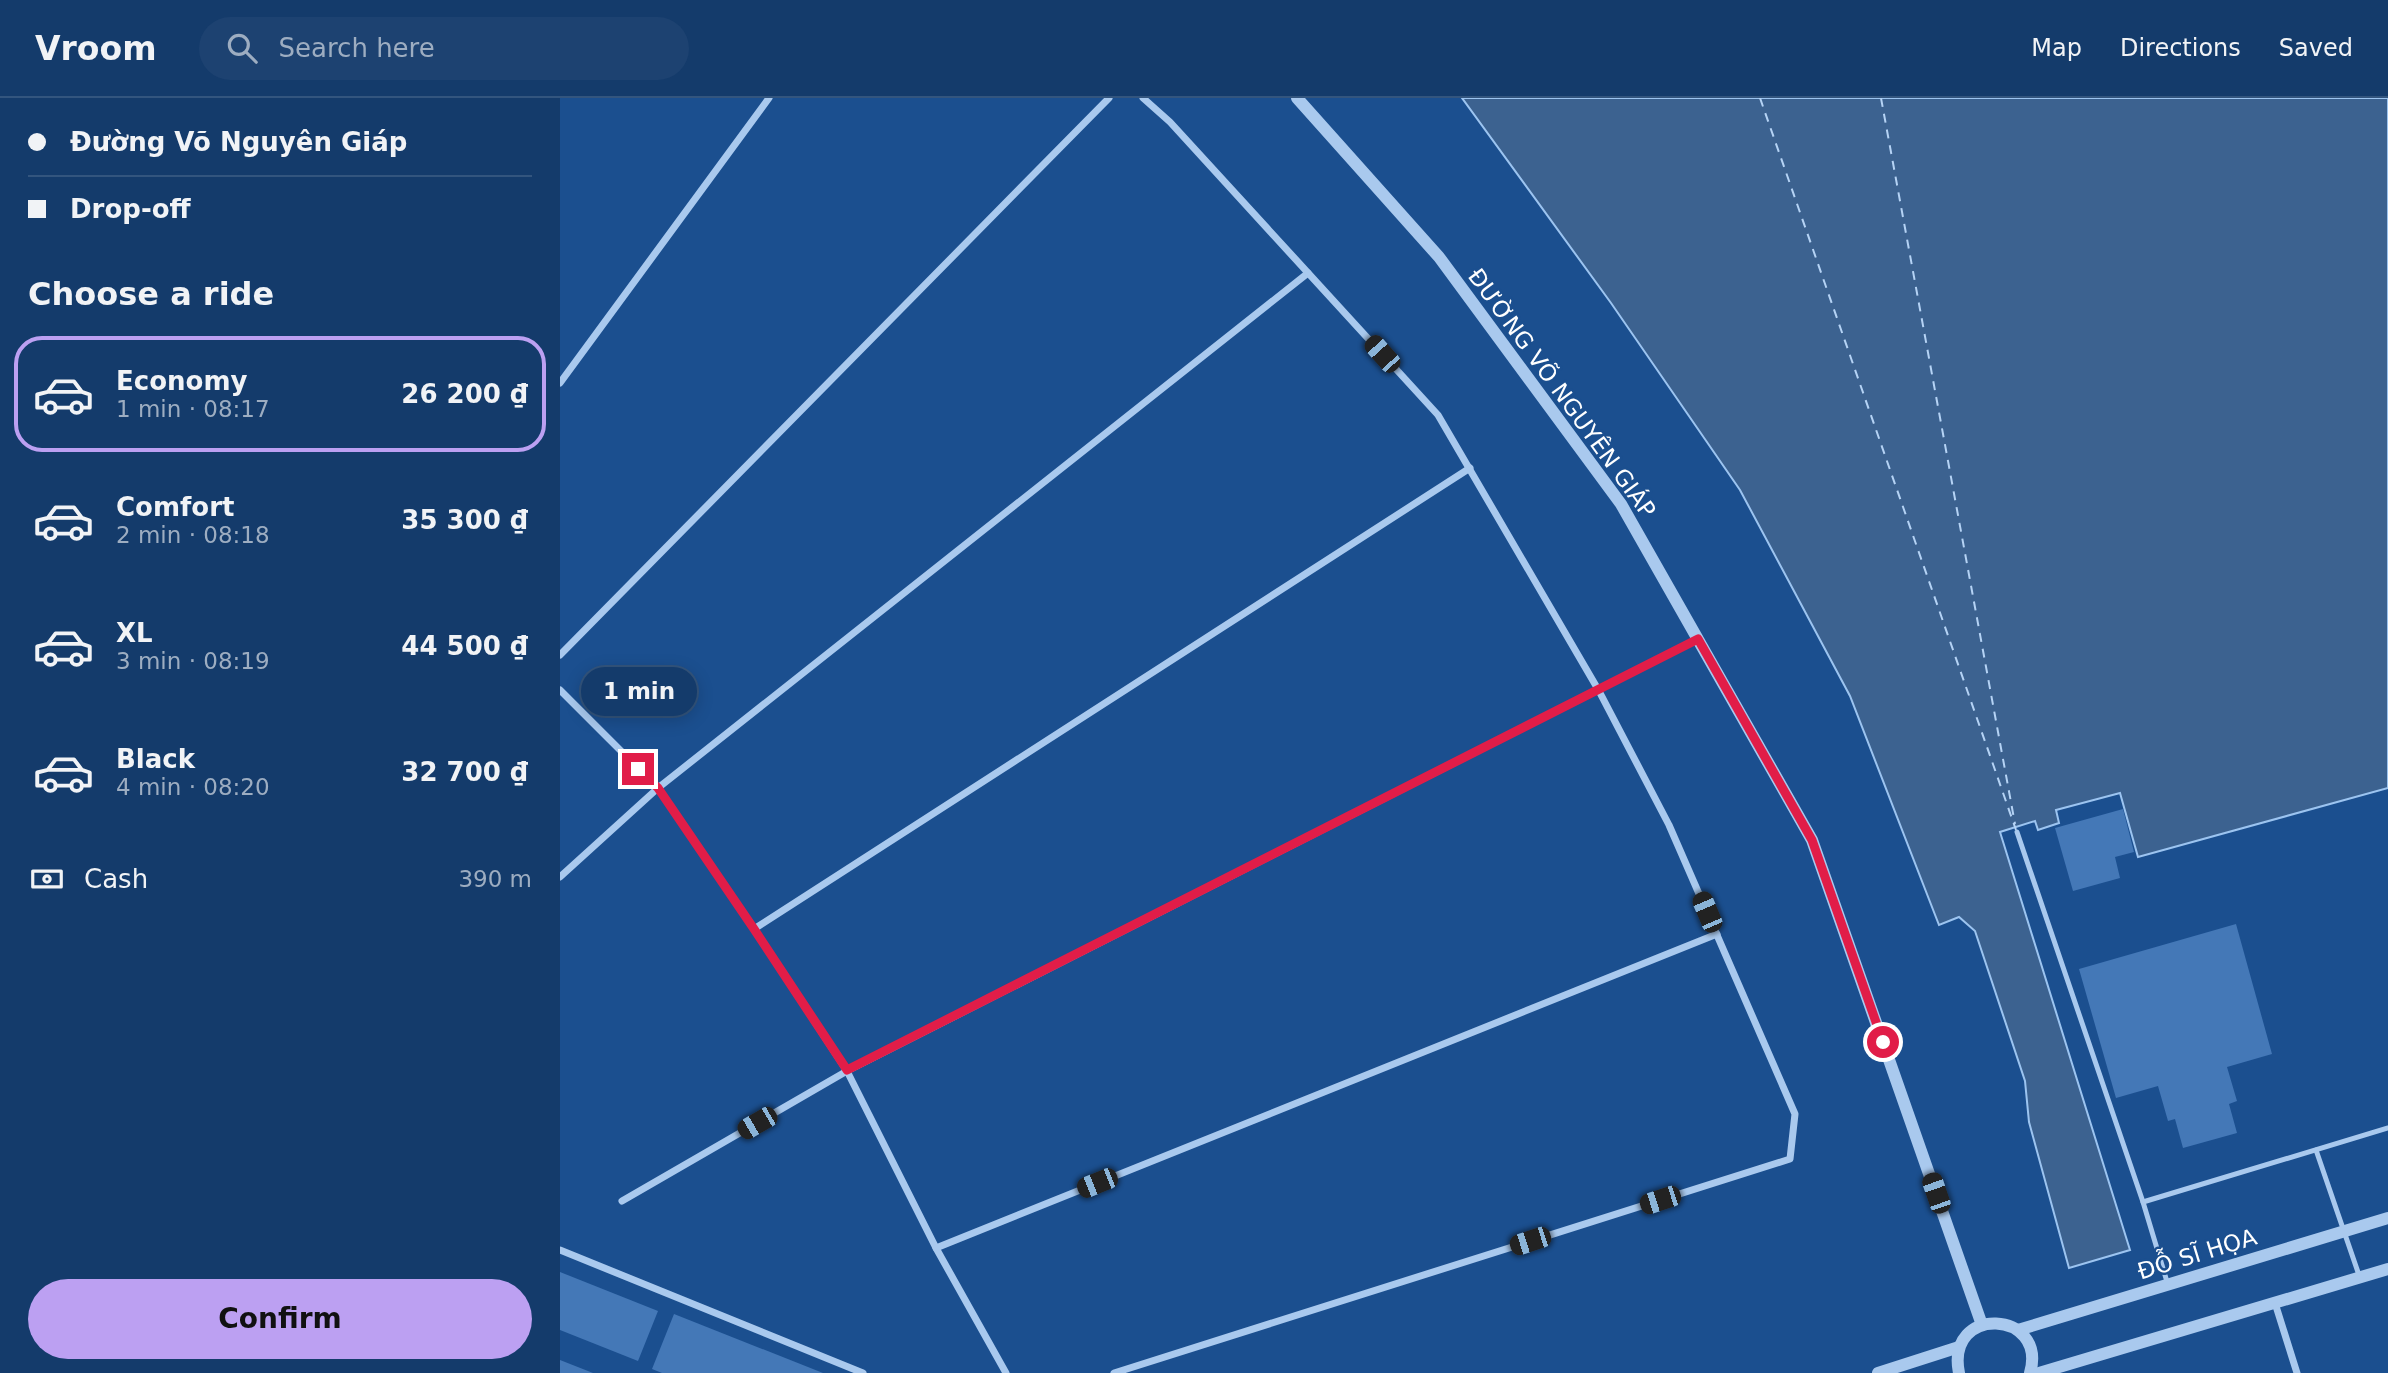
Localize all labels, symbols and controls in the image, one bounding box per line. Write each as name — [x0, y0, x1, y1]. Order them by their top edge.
search box — [199, 17, 689, 80]
text: Vroom — [35, 29, 157, 68]
icon: search — [223, 29, 261, 67]
text: Search here — [279, 33, 435, 63]
text: Map — [2031, 34, 2082, 62]
text: Directions — [2120, 34, 2241, 62]
text: Saved — [2279, 34, 2353, 62]
text: Đường Võ Nguyên Giáp — [70, 127, 407, 157]
text: Drop-off — [70, 194, 191, 224]
street label: ĐƯỜNG VÕ NGUYÊN GIÁP — [1463, 263, 1663, 522]
text: Choose a ride — [28, 275, 274, 313]
car — [1361, 331, 1404, 377]
icon: car — [32, 363, 95, 426]
text: Economy — [116, 366, 247, 396]
text: 26 200 ₫ — [401, 379, 528, 409]
text: 1 min · 08:17 — [116, 396, 270, 422]
icon: car — [32, 489, 95, 552]
text: Comfort — [116, 492, 234, 522]
text: 35 300 ₫ — [401, 505, 528, 535]
text: 2 min · 08:18 — [116, 522, 270, 548]
icon: car — [32, 615, 95, 678]
text: XL — [116, 618, 153, 648]
text: 44 500 ₫ — [401, 631, 528, 661]
text: 3 min · 08:19 — [116, 648, 270, 674]
callout: 1 min — [580, 668, 696, 716]
text: 1 min — [603, 678, 675, 704]
icon: car — [32, 741, 95, 804]
text: Black — [116, 744, 195, 774]
route end — [622, 753, 654, 785]
text: 32 700 ₫ — [401, 757, 528, 787]
text: 4 min · 08:20 — [116, 774, 270, 800]
icon: cash — [28, 860, 66, 898]
text: Cash — [84, 864, 148, 894]
text: 390 m — [458, 866, 532, 892]
car — [1690, 889, 1725, 935]
route start — [1867, 1026, 1899, 1058]
car — [734, 1103, 781, 1143]
car — [1074, 1165, 1121, 1201]
car — [1920, 1170, 1953, 1216]
car — [1637, 1184, 1684, 1216]
street label: ĐỖ SĨ HỌA — [2133, 1219, 2260, 1284]
car — [1507, 1225, 1554, 1257]
button: Confirm — [28, 1279, 532, 1359]

